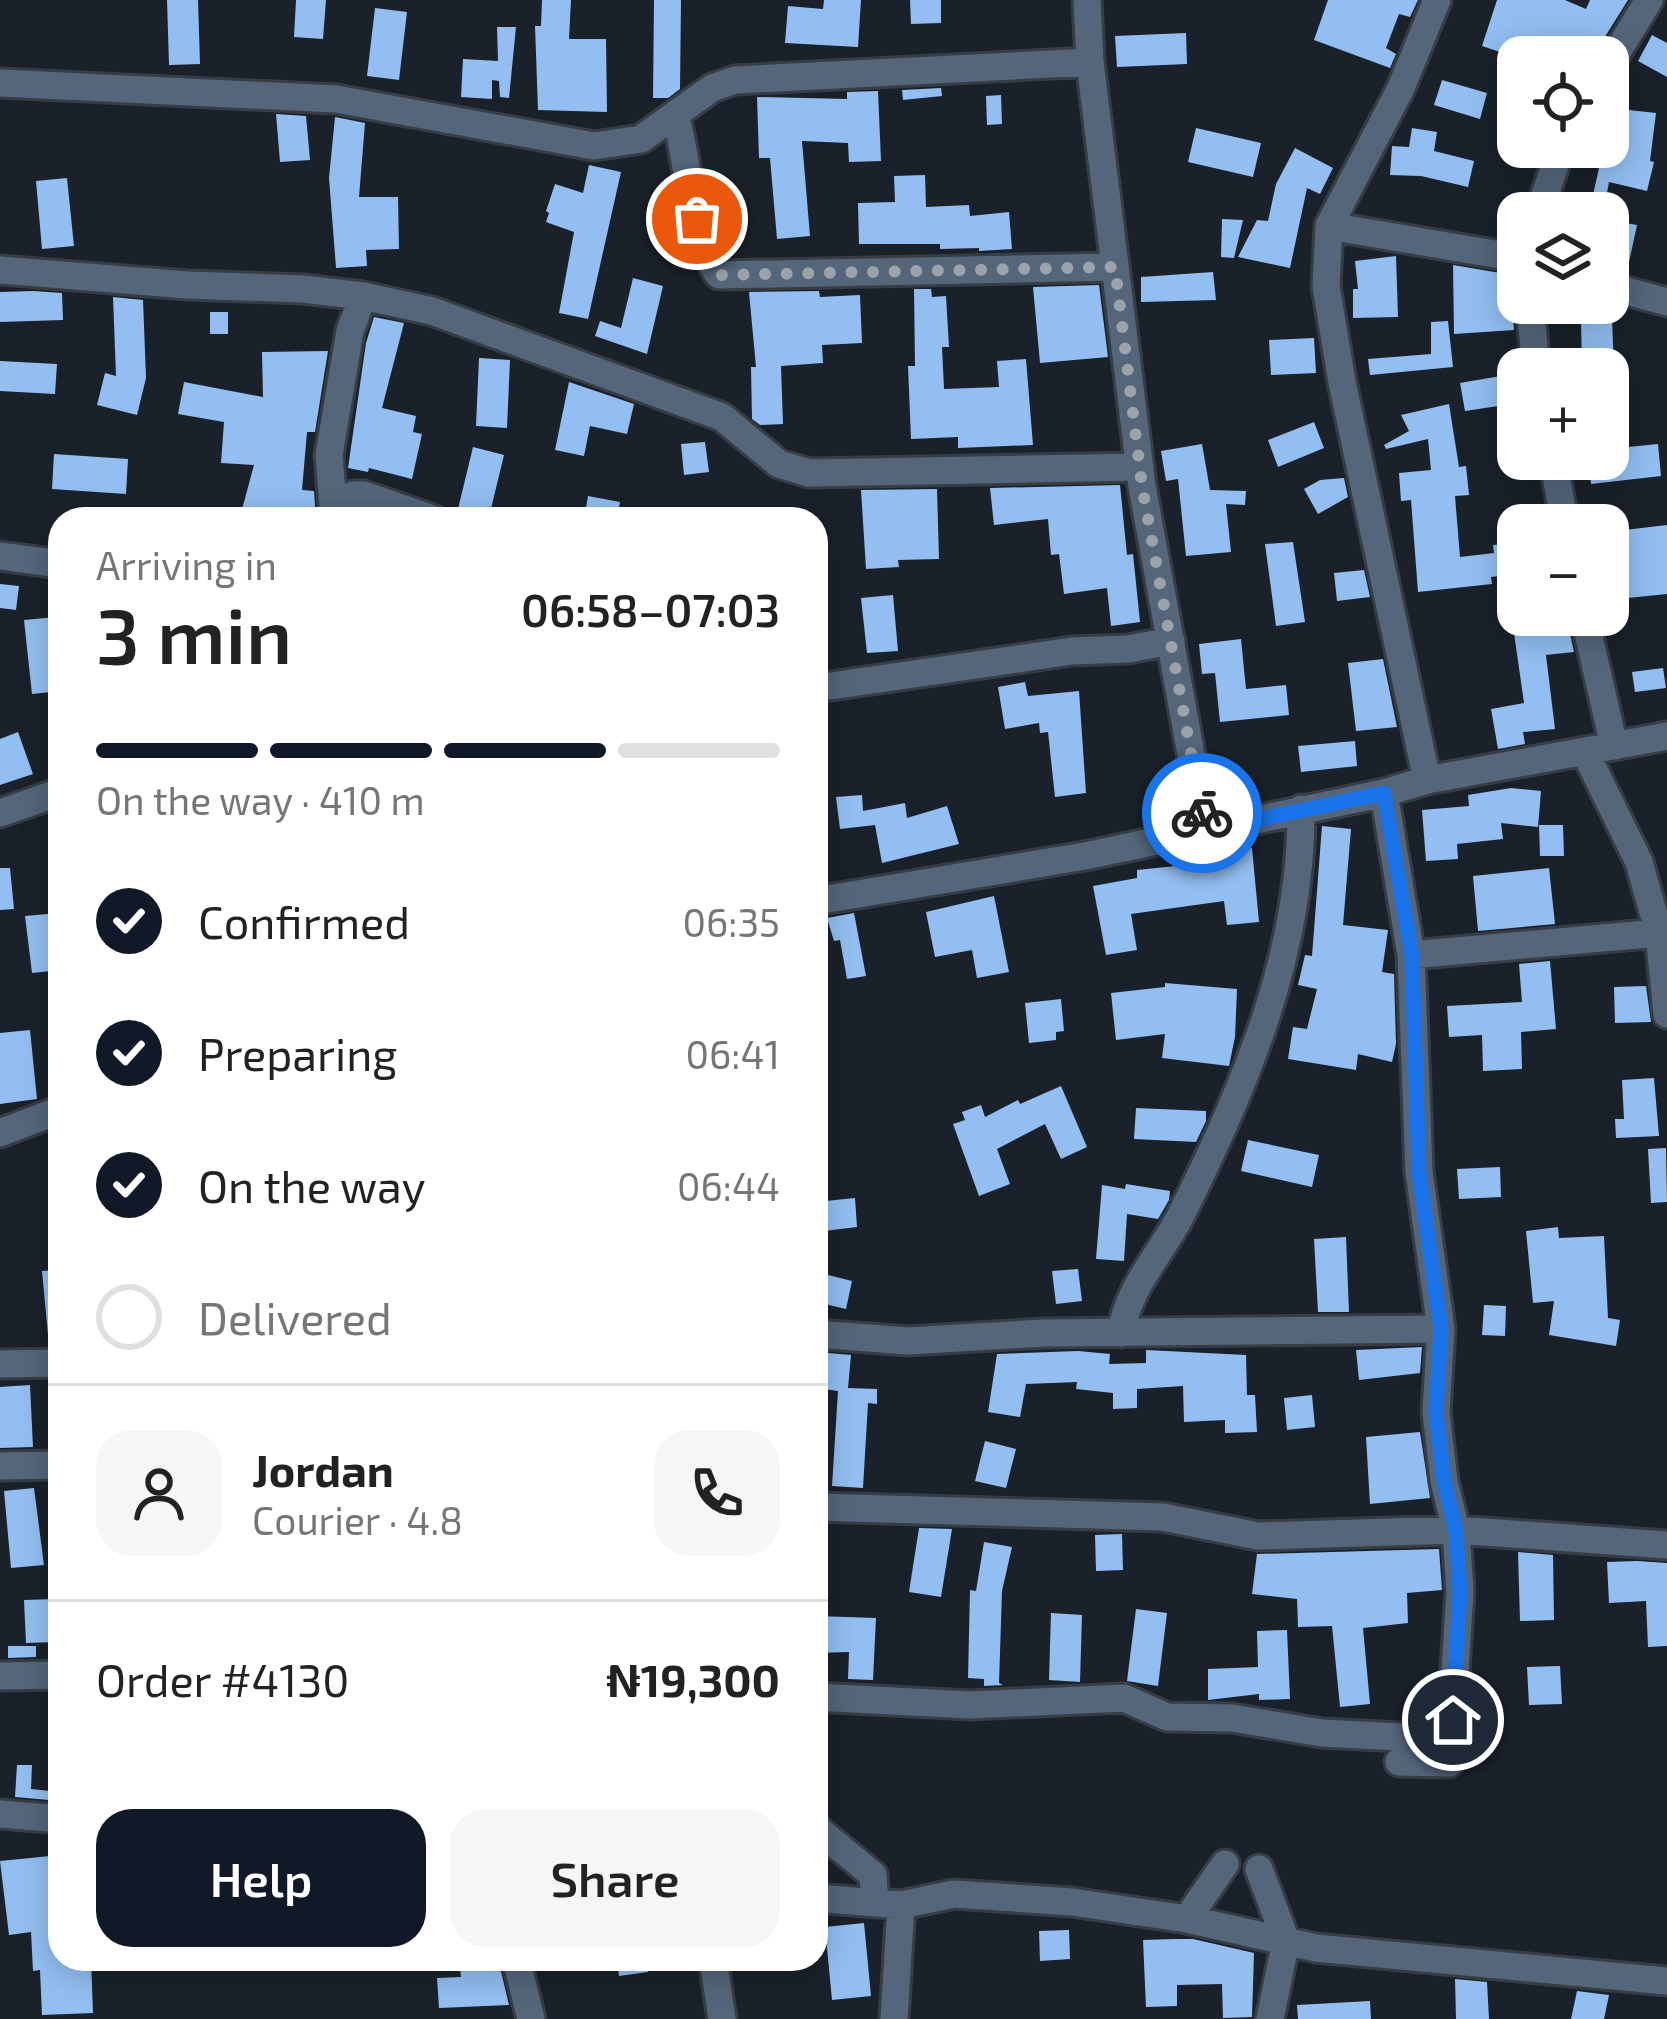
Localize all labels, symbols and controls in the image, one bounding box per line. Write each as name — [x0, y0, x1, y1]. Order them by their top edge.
map controls — [1497, 36, 1629, 636]
button: locate — [1497, 36, 1629, 168]
pin — [646, 168, 748, 270]
icon: bag — [664, 186, 730, 252]
button: layers — [1497, 192, 1629, 324]
button: + — [1497, 348, 1629, 480]
button: − — [1497, 504, 1629, 636]
text: Arriving in — [96, 541, 277, 588]
text: 06:58–07:03 — [521, 582, 780, 636]
text: 3 min — [96, 586, 292, 680]
courier — [1142, 753, 1262, 873]
text: On the way · 410 m — [96, 776, 425, 823]
icon: bike — [1169, 780, 1235, 846]
icon: check — [96, 888, 162, 954]
text: Confirmed — [198, 894, 410, 948]
text: 06:35 — [682, 898, 780, 945]
icon: check — [96, 1020, 162, 1086]
text: Preparing — [198, 1026, 397, 1080]
text: 06:41 — [685, 1030, 780, 1077]
icon: check — [96, 1152, 162, 1218]
text: On the way — [198, 1158, 425, 1212]
text: 06:44 — [677, 1162, 780, 1209]
text: Delivered — [198, 1290, 392, 1344]
button: person — [96, 1430, 222, 1556]
button: phone — [654, 1430, 780, 1556]
text: Jordan — [252, 1442, 394, 1496]
text: Courier · 4.8 — [252, 1496, 463, 1543]
text: Order #4130 — [96, 1652, 349, 1706]
text: ₦19,300 — [606, 1652, 780, 1706]
pin — [1402, 1669, 1504, 1771]
icon: home — [1420, 1687, 1486, 1753]
button: Help — [96, 1809, 426, 1947]
button: Share — [450, 1809, 780, 1947]

